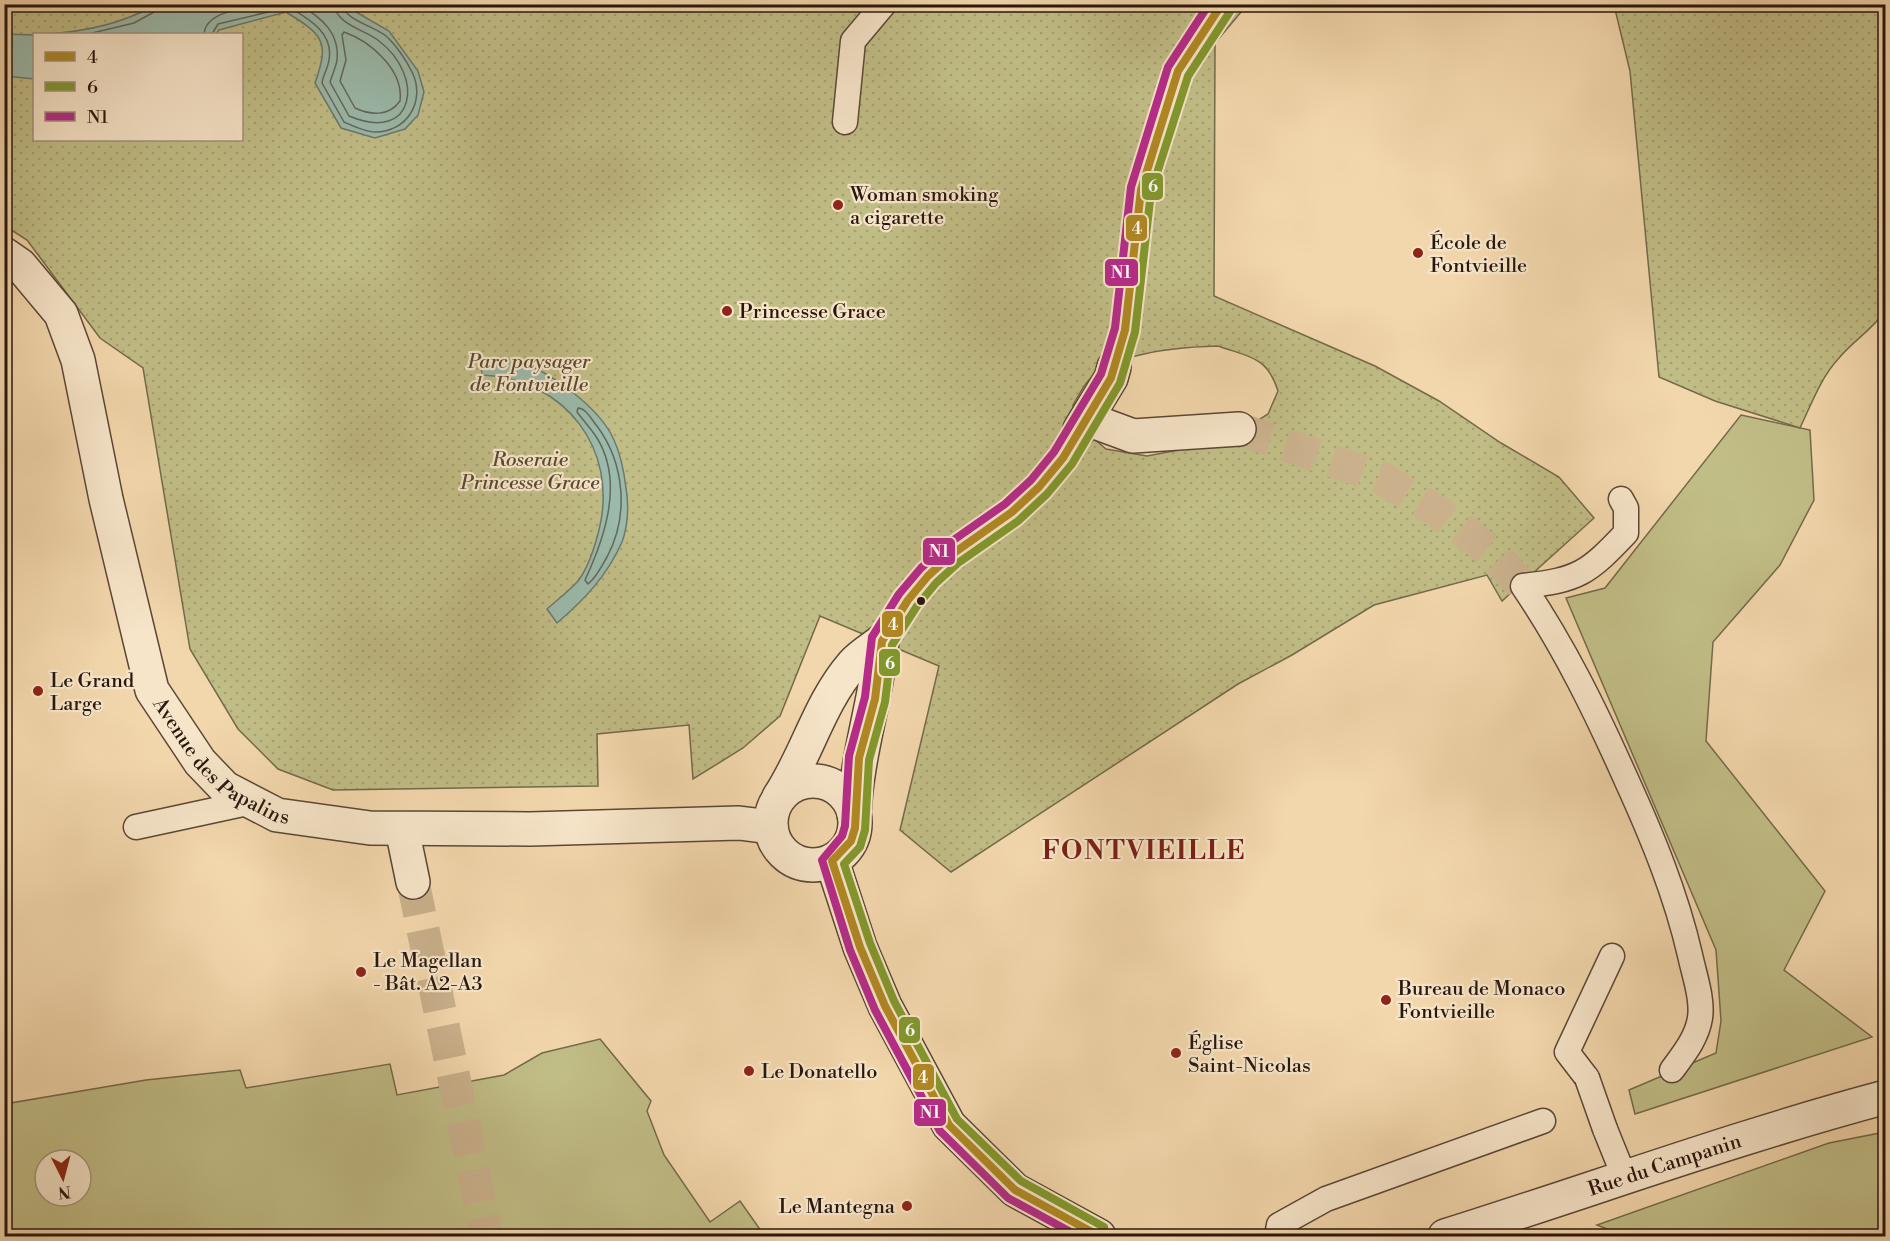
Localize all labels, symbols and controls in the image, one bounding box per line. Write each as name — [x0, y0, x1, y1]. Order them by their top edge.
legend — [33, 33, 243, 141]
text: 4 — [87, 46, 98, 69]
text: 6 — [87, 76, 98, 99]
text: N1 — [87, 106, 108, 129]
line badge: 6 — [1141, 172, 1164, 201]
text: 6 — [1148, 177, 1158, 197]
place label: Woman smoking a cigarette — [849, 183, 999, 231]
marker: Woman smoking a cigarette — [831, 198, 845, 212]
line badge: 4 — [1125, 214, 1148, 242]
text: 4 — [1132, 219, 1143, 239]
place label: École de Fontvieille — [1430, 230, 1527, 279]
marker: École de Fontvieille — [1411, 246, 1425, 260]
line badge: N1 — [1104, 258, 1139, 287]
text: N1 — [1111, 263, 1131, 283]
place label: Princesse Grace — [739, 300, 886, 325]
marker: Princesse Grace — [720, 304, 734, 318]
park label: Parc paysager de Fontvieille — [467, 350, 591, 398]
park label: Roseraie Princesse Grace — [460, 448, 600, 496]
line badge: N1 — [922, 537, 956, 566]
text: N1 — [929, 542, 949, 562]
unlabelled marker — [915, 595, 927, 607]
line badge: 4 — [881, 610, 904, 638]
text: 4 — [888, 615, 899, 635]
line badge: 6 — [878, 648, 901, 677]
text: 6 — [885, 654, 895, 674]
place label: Le Grand Large — [50, 669, 135, 717]
marker: Le Grand Large — [31, 684, 45, 698]
street label: Avenue des Papalins — [146, 692, 291, 831]
district label: FONTVIEILLE — [1042, 835, 1246, 867]
place label: Le Magellan - Bât. A2-A3 — [373, 949, 483, 997]
marker: Le Magellan - Bât. A2-A3 — [354, 965, 368, 979]
place label: Bureau de Monaco Fontvieille — [1397, 977, 1566, 1025]
marker: Bureau de Monaco Fontvieille — [1379, 993, 1393, 1007]
line badge: 6 — [898, 1016, 921, 1044]
text: 6 — [905, 1021, 915, 1041]
place label: Église Saint-Nicolas — [1188, 1030, 1311, 1079]
marker: Église Saint-Nicolas — [1169, 1046, 1183, 1060]
place label: Le Donatello — [761, 1060, 877, 1085]
line badge: 4 — [912, 1063, 935, 1091]
marker: Le Donatello — [742, 1064, 756, 1078]
text: 4 — [918, 1068, 929, 1088]
line badge: N1 — [913, 1098, 947, 1127]
text: N1 — [920, 1103, 940, 1123]
street label: Rue du Campanin — [1585, 1129, 1745, 1203]
north arrow — [33, 1148, 93, 1208]
text: N — [57, 1181, 72, 1203]
place label: Le Mantegna — [778, 1195, 896, 1220]
marker: Le Mantegna — [900, 1199, 914, 1213]

